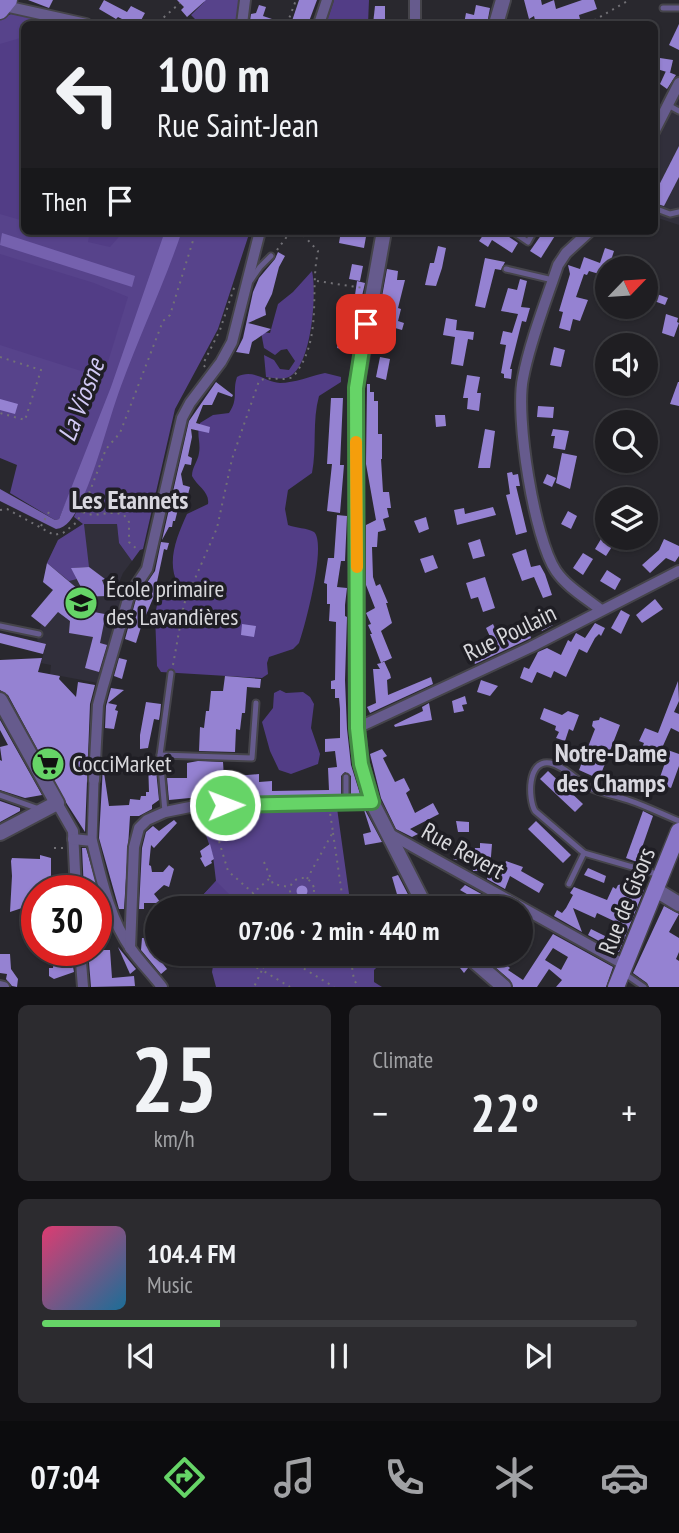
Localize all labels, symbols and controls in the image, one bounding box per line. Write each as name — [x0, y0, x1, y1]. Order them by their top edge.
text: 100 m — [157, 42, 270, 106]
icon: left — [42, 49, 133, 140]
text: Rue Saint-Jean — [157, 104, 319, 146]
icon: arrive — [101, 182, 139, 220]
text: Then — [42, 185, 87, 218]
north arrow — [595, 256, 658, 318]
map controls — [595, 256, 658, 550]
pin — [336, 294, 396, 354]
icon: arrive — [347, 305, 385, 343]
button: sound — [595, 333, 658, 396]
water label: La Viosne — [50, 352, 112, 446]
button: search — [595, 410, 658, 473]
district label: Les Etannets — [72, 483, 188, 516]
button: layers — [595, 487, 658, 550]
place label: École primaire des Lavandières — [106, 573, 238, 632]
school or university icon: École primaire des Lavandières — [62, 584, 100, 622]
street label: Rue Poulain — [459, 597, 561, 668]
district label: Notre-Dame des Champs — [555, 736, 667, 799]
supermarket icon: CocciMarket — [29, 745, 67, 783]
place label: CocciMarket — [72, 748, 172, 779]
position arrow — [188, 768, 262, 842]
street label: Rue Revert — [416, 815, 510, 886]
street label: Rue de Gisors — [591, 843, 662, 959]
speed limit sign: 30 — [21, 875, 112, 966]
text: 07:06 · 2 min · 440 m — [239, 914, 439, 947]
text: 25 — [131, 1019, 218, 1137]
text: Climate — [373, 1045, 433, 1074]
text: 22° — [470, 1079, 539, 1146]
text: − — [373, 1088, 388, 1137]
text: + — [621, 1088, 637, 1137]
text: km/h — [154, 1124, 195, 1153]
text: 104.4 FM — [147, 1237, 236, 1270]
text: Music — [147, 1270, 193, 1299]
icon: previous — [122, 1337, 160, 1375]
icon: pause — [320, 1337, 358, 1375]
icon: next — [519, 1337, 557, 1375]
icon: directions — [160, 1453, 209, 1502]
icon: music — [270, 1453, 319, 1502]
icon: phone — [380, 1453, 429, 1502]
icon: climate — [490, 1453, 539, 1502]
icon: car — [600, 1453, 649, 1502]
text: 07:04 — [30, 1456, 100, 1498]

